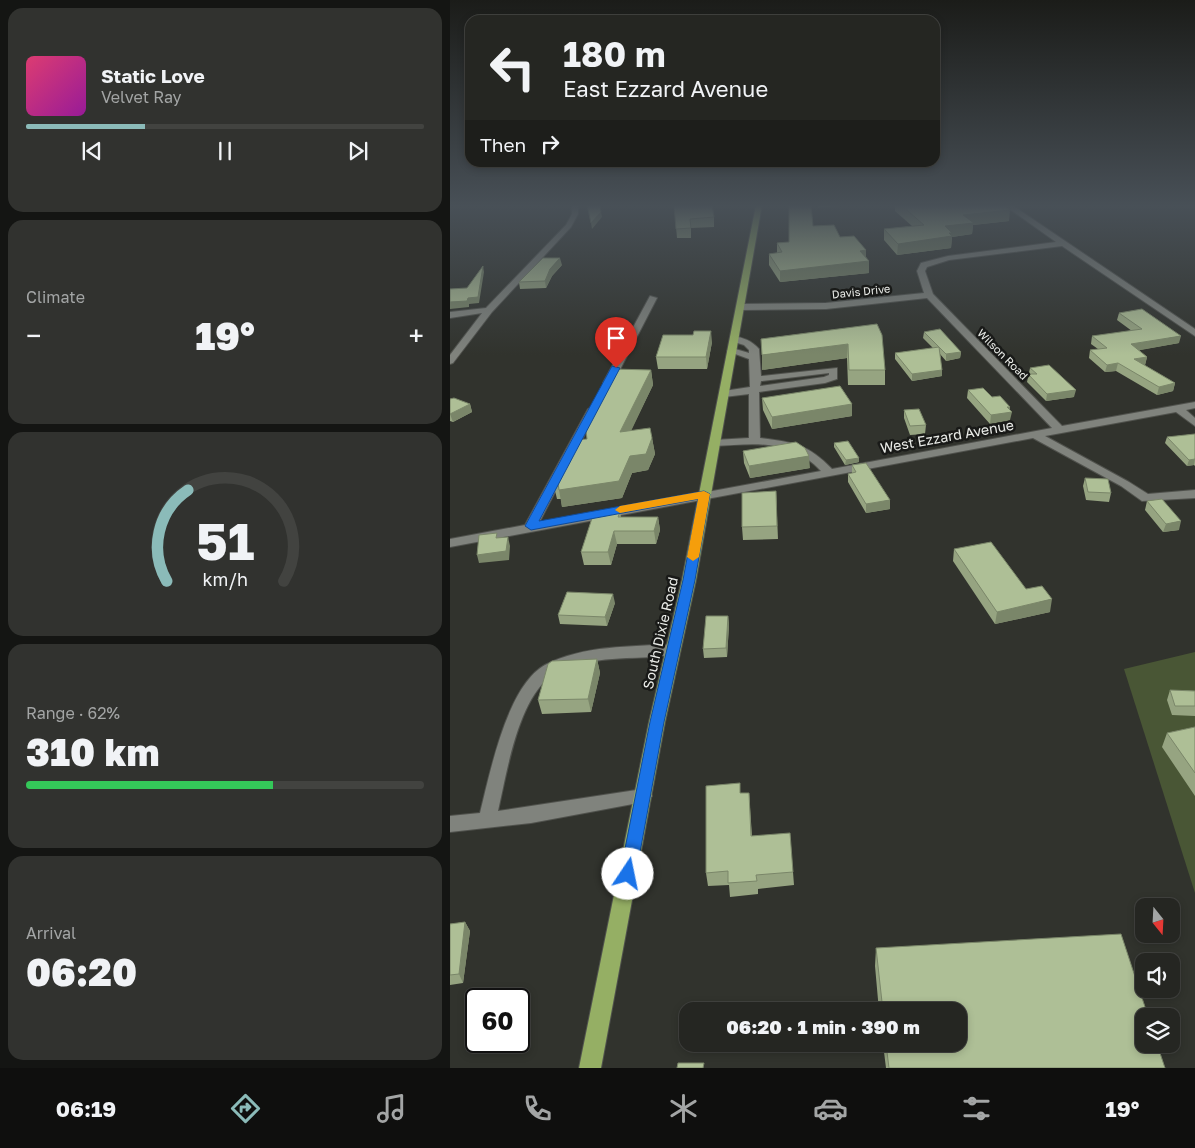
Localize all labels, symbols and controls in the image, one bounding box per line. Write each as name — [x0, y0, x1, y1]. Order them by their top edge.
text: 180 m — [563, 33, 666, 75]
icon: left — [480, 35, 545, 100]
text: Static Love — [101, 64, 205, 87]
text: East Ezzard Avenue — [563, 75, 768, 102]
text: Velvet Ray — [101, 87, 182, 107]
icon: right — [536, 130, 564, 158]
text: Then — [480, 133, 526, 156]
icon: previous — [78, 137, 106, 165]
icon: pause — [211, 137, 239, 165]
icon: next — [344, 137, 372, 165]
street label: Davis Drive — [831, 281, 891, 301]
text: Climate — [26, 287, 85, 307]
text: 19° — [195, 313, 255, 358]
pin — [595, 317, 637, 368]
text: − — [26, 319, 41, 352]
text: + — [409, 319, 424, 352]
icon: arrive — [602, 324, 630, 352]
street label: Wilson Road — [975, 326, 1031, 382]
street label: West Ezzard Avenue — [879, 416, 1015, 456]
text: 51 — [196, 509, 254, 571]
text: km/h — [202, 568, 248, 590]
street label: South Dixie Road — [639, 575, 681, 691]
text: Range · 62% — [26, 703, 120, 723]
text: 310 km — [26, 729, 160, 774]
position arrow — [601, 847, 653, 899]
north arrow — [1135, 898, 1180, 942]
map controls — [1135, 898, 1180, 1053]
text: Arrival — [26, 923, 76, 943]
text: 06:20 — [26, 949, 137, 994]
button: sound — [1135, 953, 1180, 998]
speed limit sign: 60 — [465, 988, 530, 1053]
button: layers — [1135, 1008, 1180, 1053]
text: 06:20 · 1 min · 390 m — [726, 1015, 920, 1038]
icon: directions — [228, 1091, 263, 1126]
icon: music — [374, 1091, 409, 1126]
icon: phone — [520, 1091, 555, 1126]
icon: climate — [666, 1091, 701, 1126]
icon: car — [813, 1091, 848, 1126]
icon: filters — [959, 1091, 994, 1126]
text: 06:19 — [56, 1095, 116, 1122]
text: 19° — [1105, 1095, 1139, 1122]

